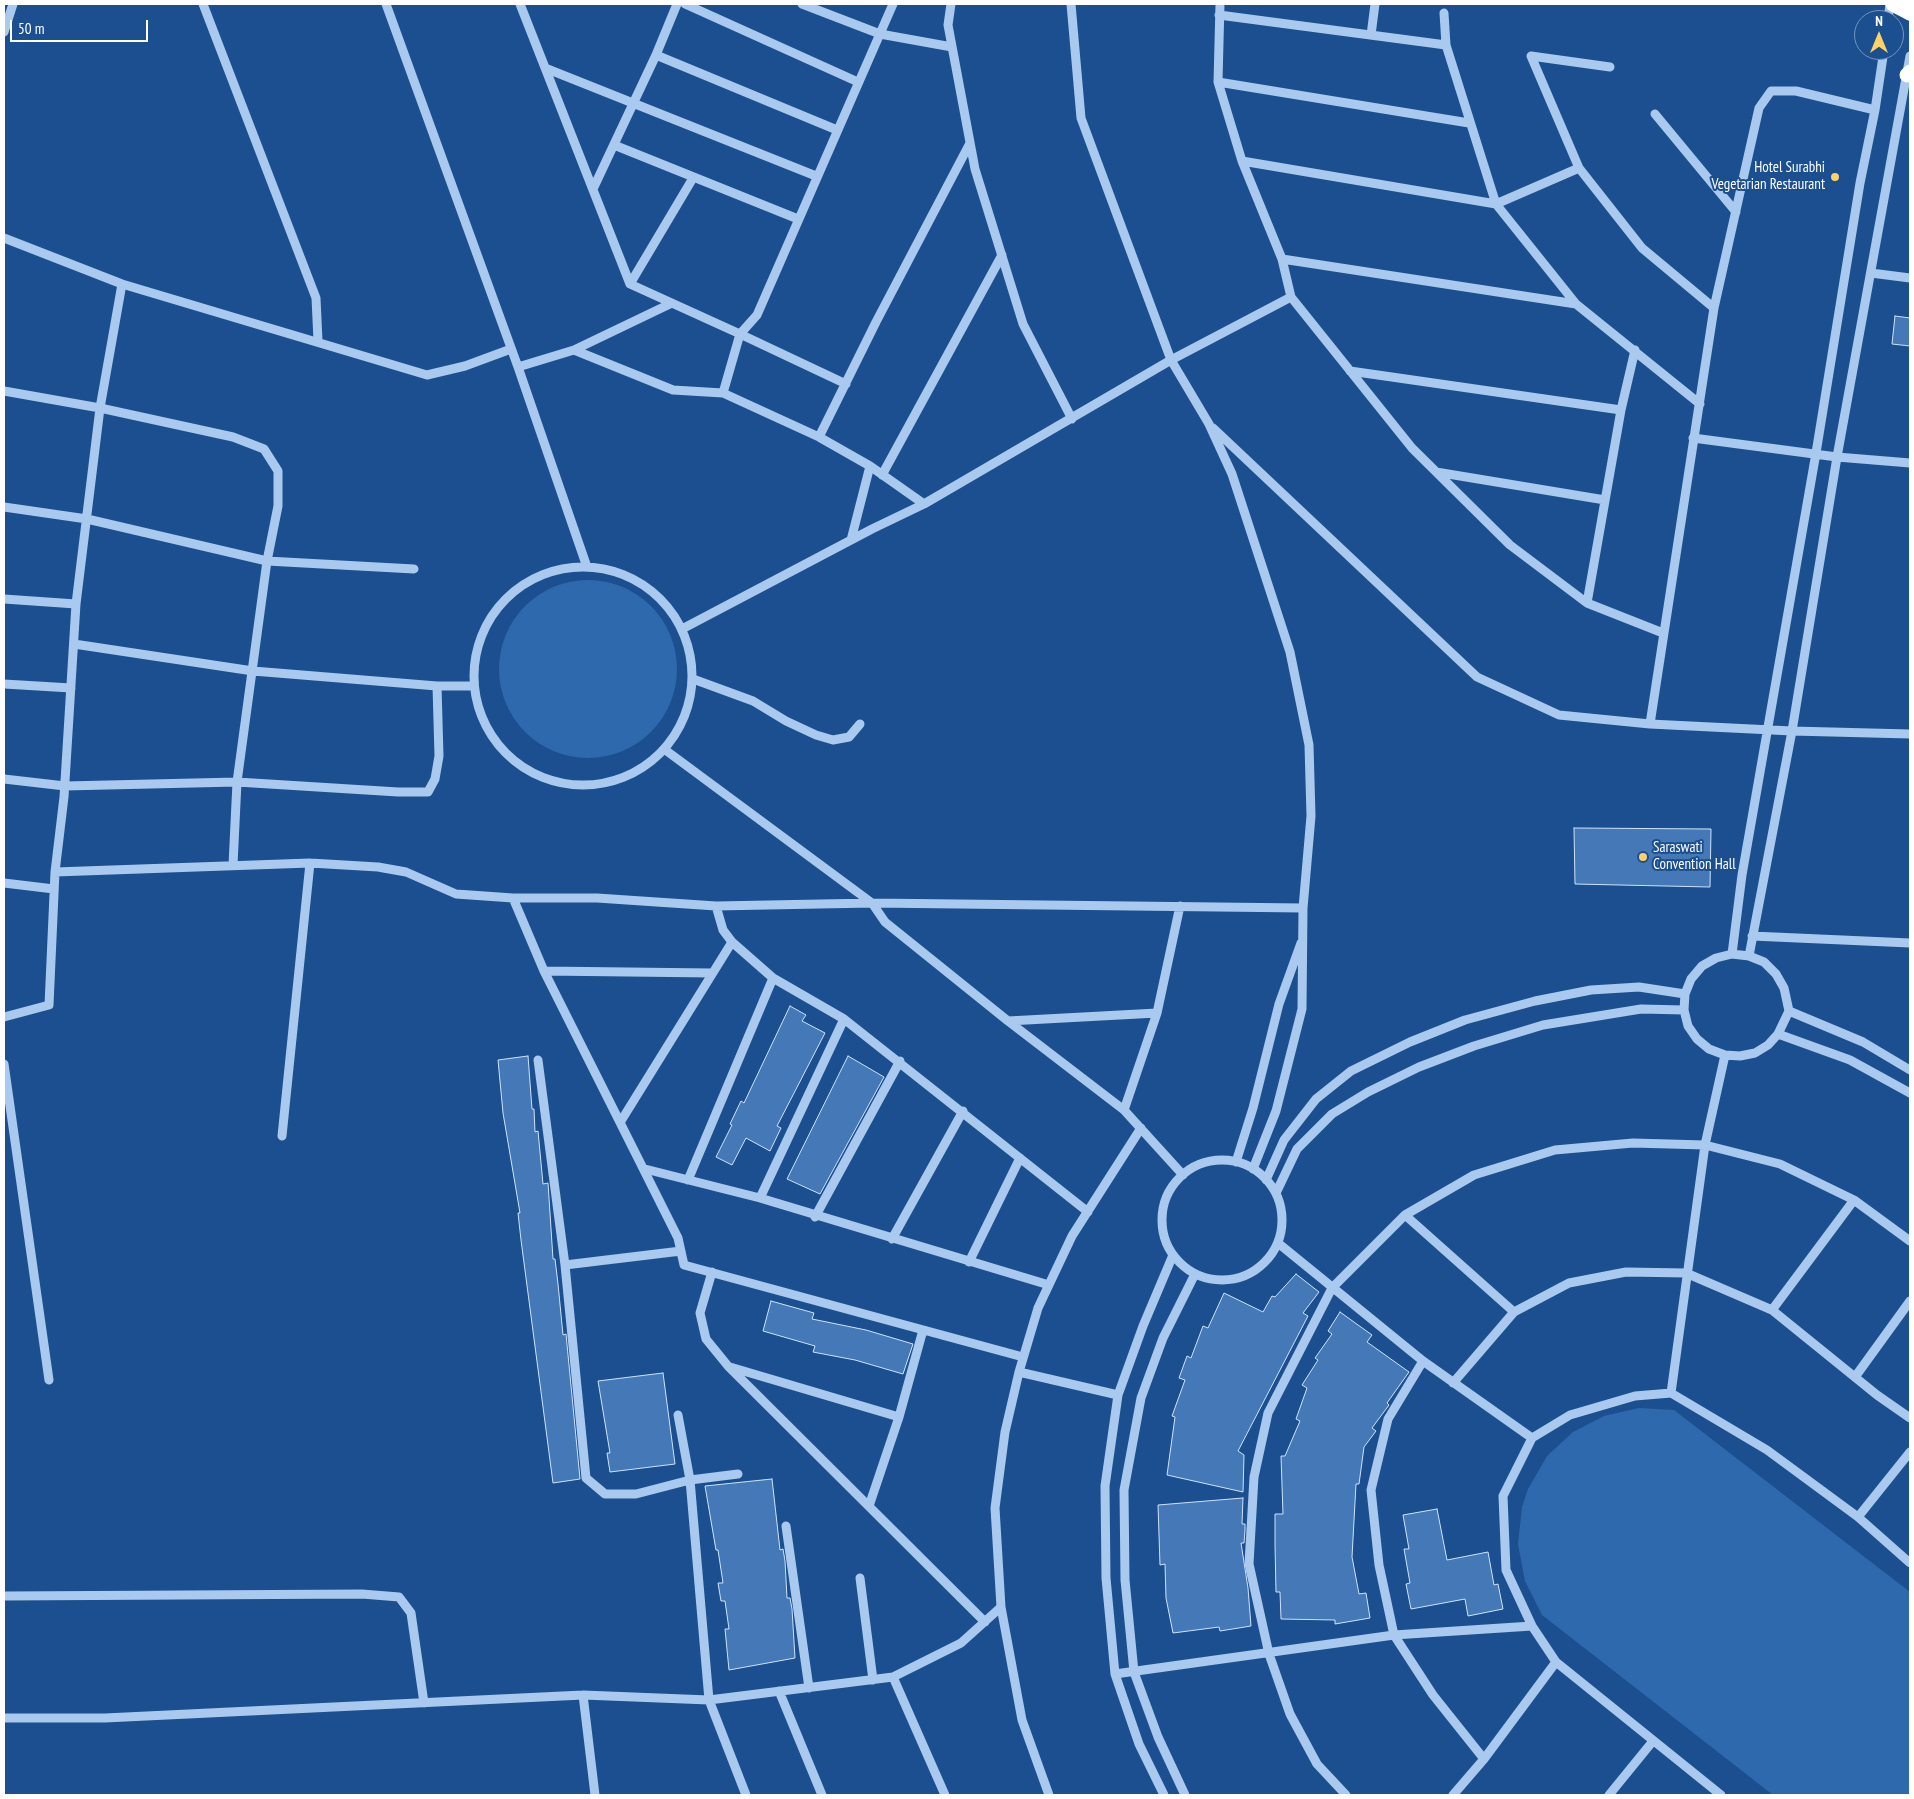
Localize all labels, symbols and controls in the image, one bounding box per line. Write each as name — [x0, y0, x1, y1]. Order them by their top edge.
scale bar — [12, 10, 150, 42]
north arrow — [1854, 10, 1904, 60]
text: N — [1875, 12, 1883, 30]
text: 50 m — [18, 19, 44, 38]
place label: Hotel Surabhi Vegetarian Restaurant — [1711, 159, 1825, 194]
marker: Hotel Surabhi Vegetarian Restaurant — [1829, 171, 1841, 183]
place label: Saraswati Convention Hall — [1653, 839, 1736, 874]
marker: Saraswati Convention Hall — [1637, 851, 1649, 863]

